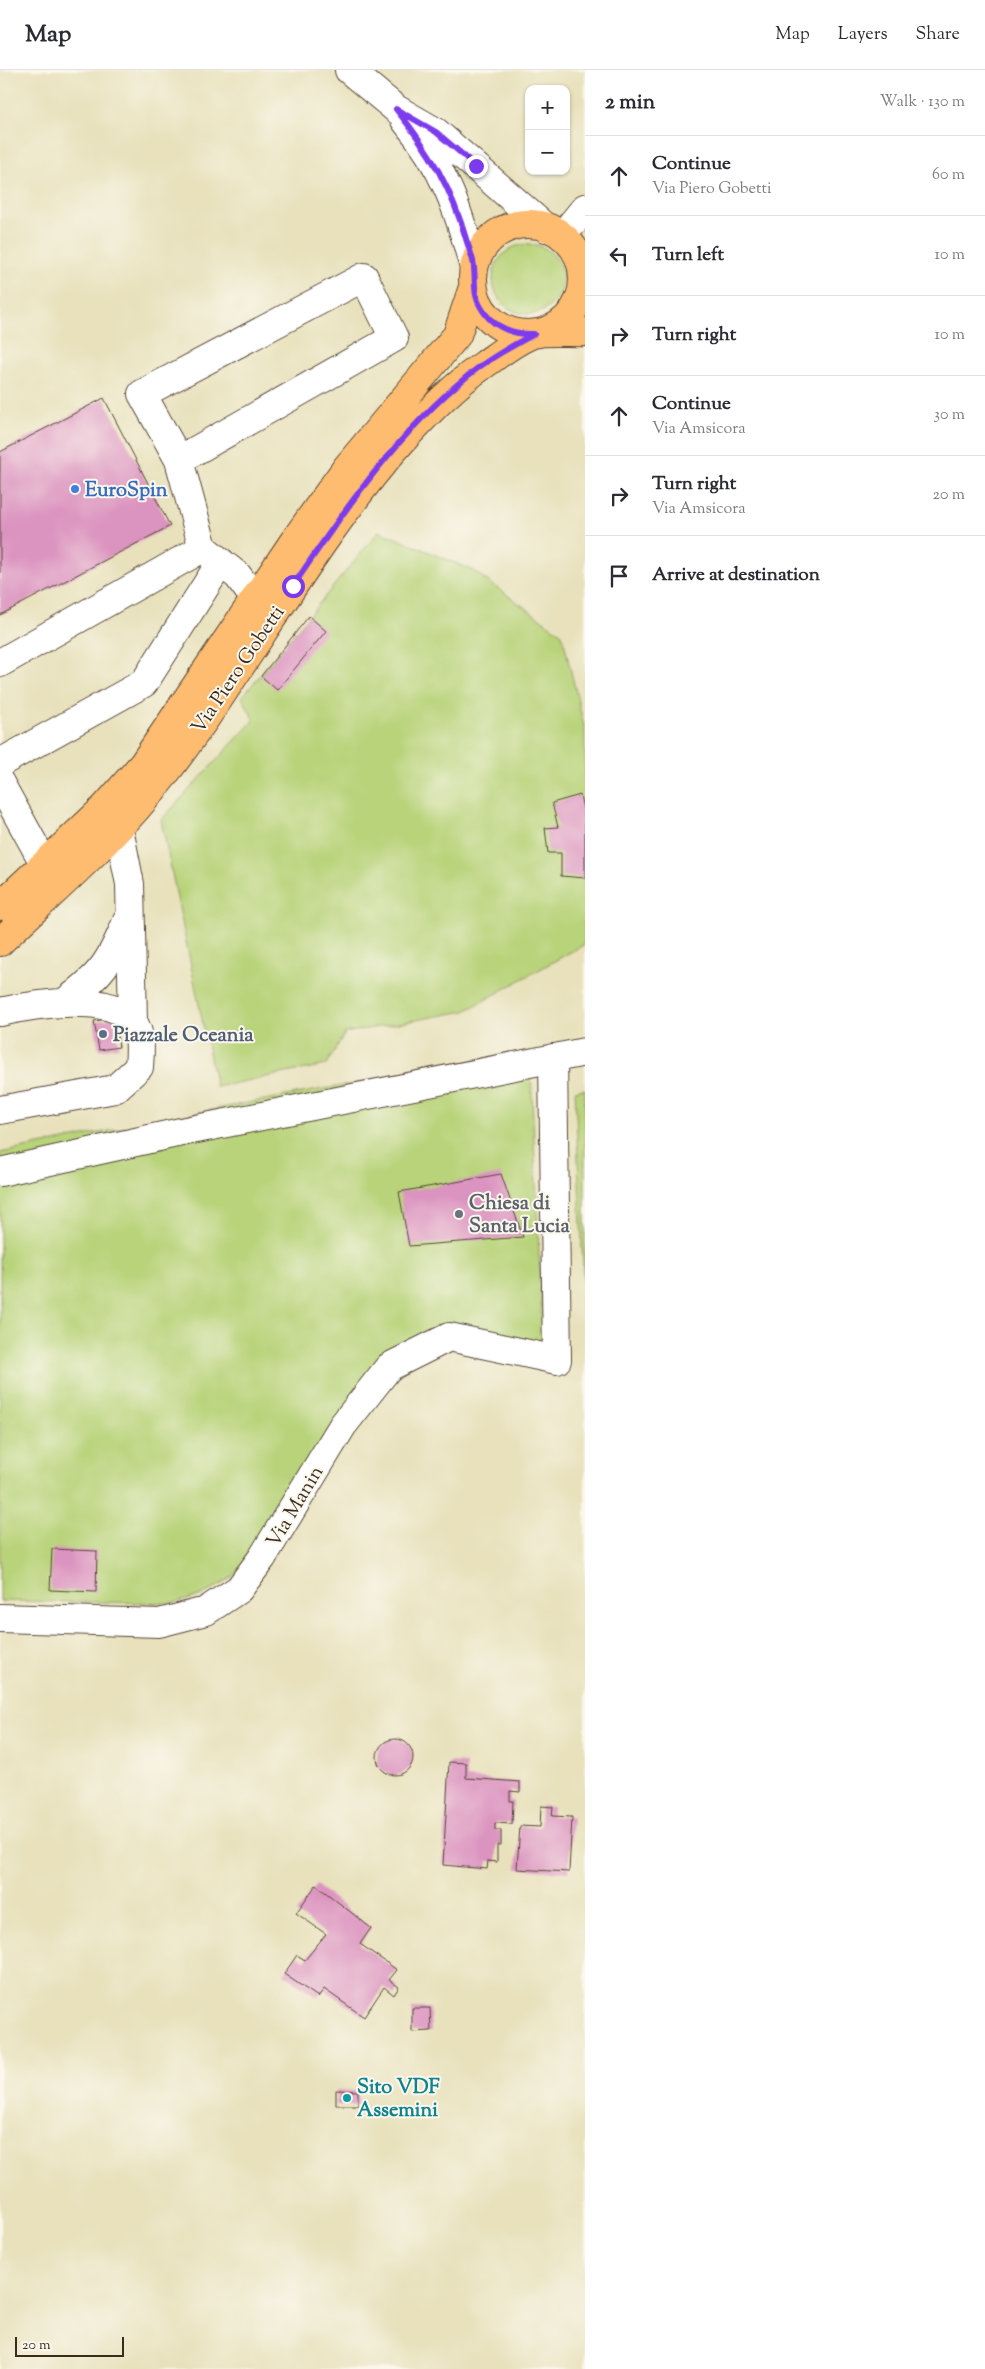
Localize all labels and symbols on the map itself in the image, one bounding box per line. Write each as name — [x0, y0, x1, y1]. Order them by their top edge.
route end — [465, 155, 488, 178]
place label: EuroSpin — [85, 477, 168, 506]
marker: EuroSpin — [69, 483, 81, 495]
route start — [282, 575, 305, 598]
street label: Via Piero Gobetti — [185, 600, 293, 740]
place label: Piazzale Oceania — [113, 1022, 254, 1051]
marker: Piazzale Oceania — [97, 1028, 109, 1040]
place label: Chiesa di Santa Lucia — [469, 1190, 570, 1242]
marker: Chiesa di Santa Lucia — [453, 1208, 465, 1220]
street label: Via Manin — [260, 1461, 332, 1554]
place label: Sito VDF Assemini — [357, 2074, 441, 2126]
marker: Sito VDF Assemini — [341, 2092, 353, 2104]
scale bar — [15, 2334, 124, 2357]

